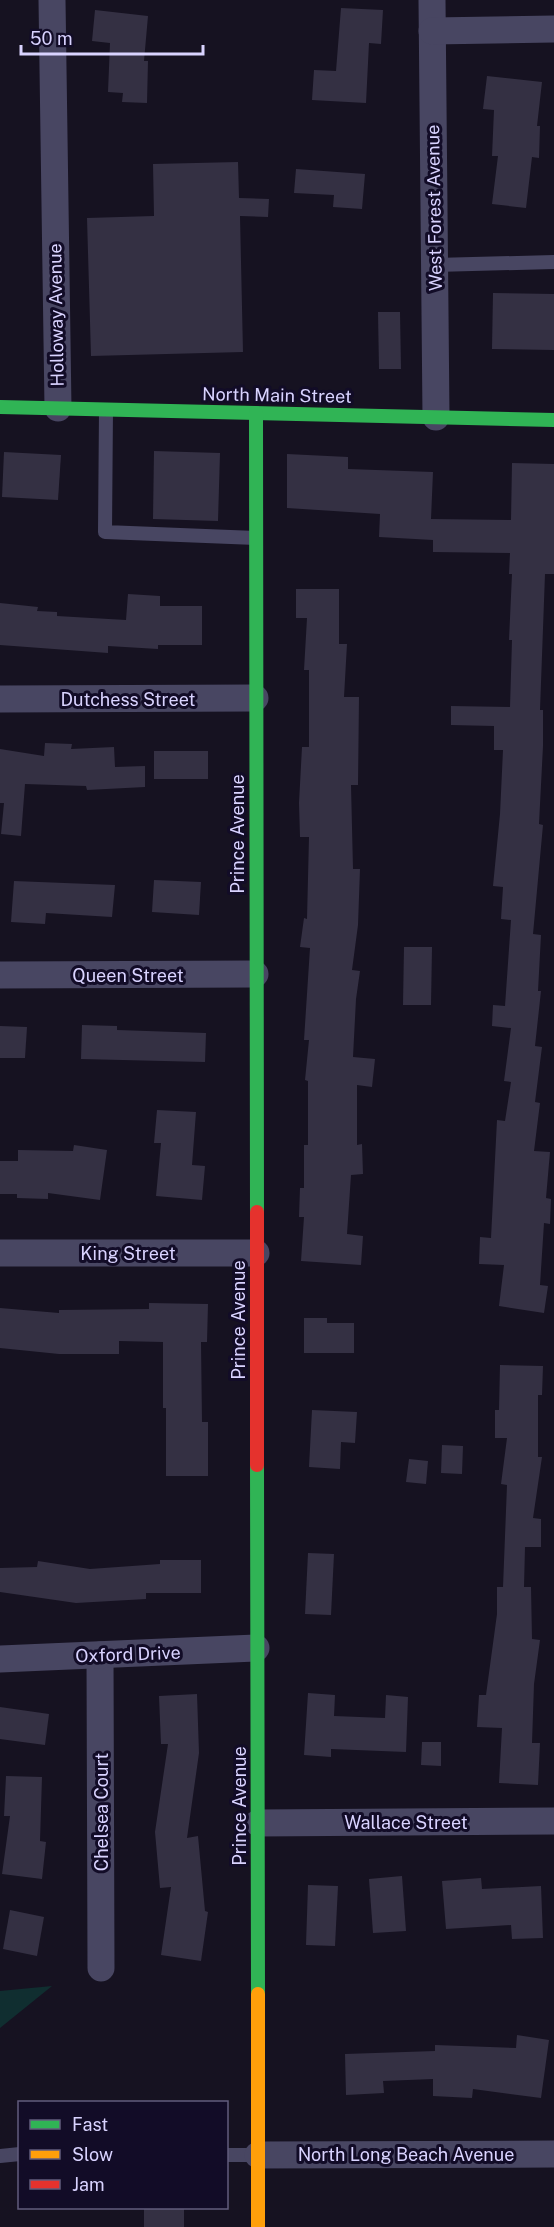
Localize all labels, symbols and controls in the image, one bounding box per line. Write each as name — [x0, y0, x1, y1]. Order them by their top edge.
scale bar — [21, 18, 202, 56]
text: 50 m — [30, 28, 73, 49]
street label: West Forest Avenue — [422, 125, 446, 291]
street label: Holloway Avenue — [44, 243, 68, 387]
street label: North Main Street — [202, 383, 352, 407]
street label: Dutchess Street — [61, 689, 195, 710]
street label: Prince Avenue — [227, 774, 248, 894]
street label: Queen Street — [72, 965, 184, 986]
street label: King Street — [80, 1243, 176, 1264]
street label: Prince Avenue — [228, 1260, 249, 1380]
street label: Oxford Drive — [75, 1642, 181, 1666]
street label: Prince Avenue — [229, 1746, 250, 1866]
street label: Chelsea Court — [91, 1753, 112, 1871]
street label: Wallace Street — [344, 1812, 468, 1833]
legend — [18, 2101, 228, 2209]
text: Fast — [72, 2114, 108, 2135]
text: Slow — [72, 2144, 113, 2165]
street label: North Long Beach Avenue — [298, 2144, 514, 2165]
text: Jam — [72, 2174, 105, 2195]

